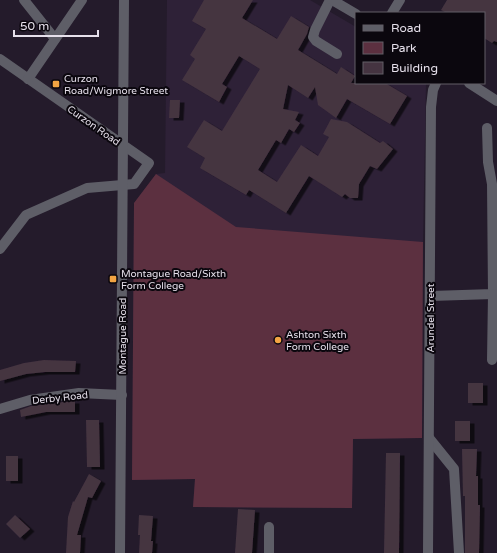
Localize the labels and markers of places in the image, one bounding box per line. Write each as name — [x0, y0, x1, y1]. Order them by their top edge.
place label: Curzon Road/Wigmore Street — [64, 73, 168, 97]
marker: Curzon Road/Wigmore Street — [51, 79, 61, 89]
place label: Montague Road/Sixth Form College — [121, 268, 226, 292]
marker: Montague Road/Sixth Form College — [108, 274, 118, 284]
place label: Ashton Sixth Form College — [286, 329, 349, 353]
marker: Ashton Sixth Form College — [273, 335, 283, 345]

